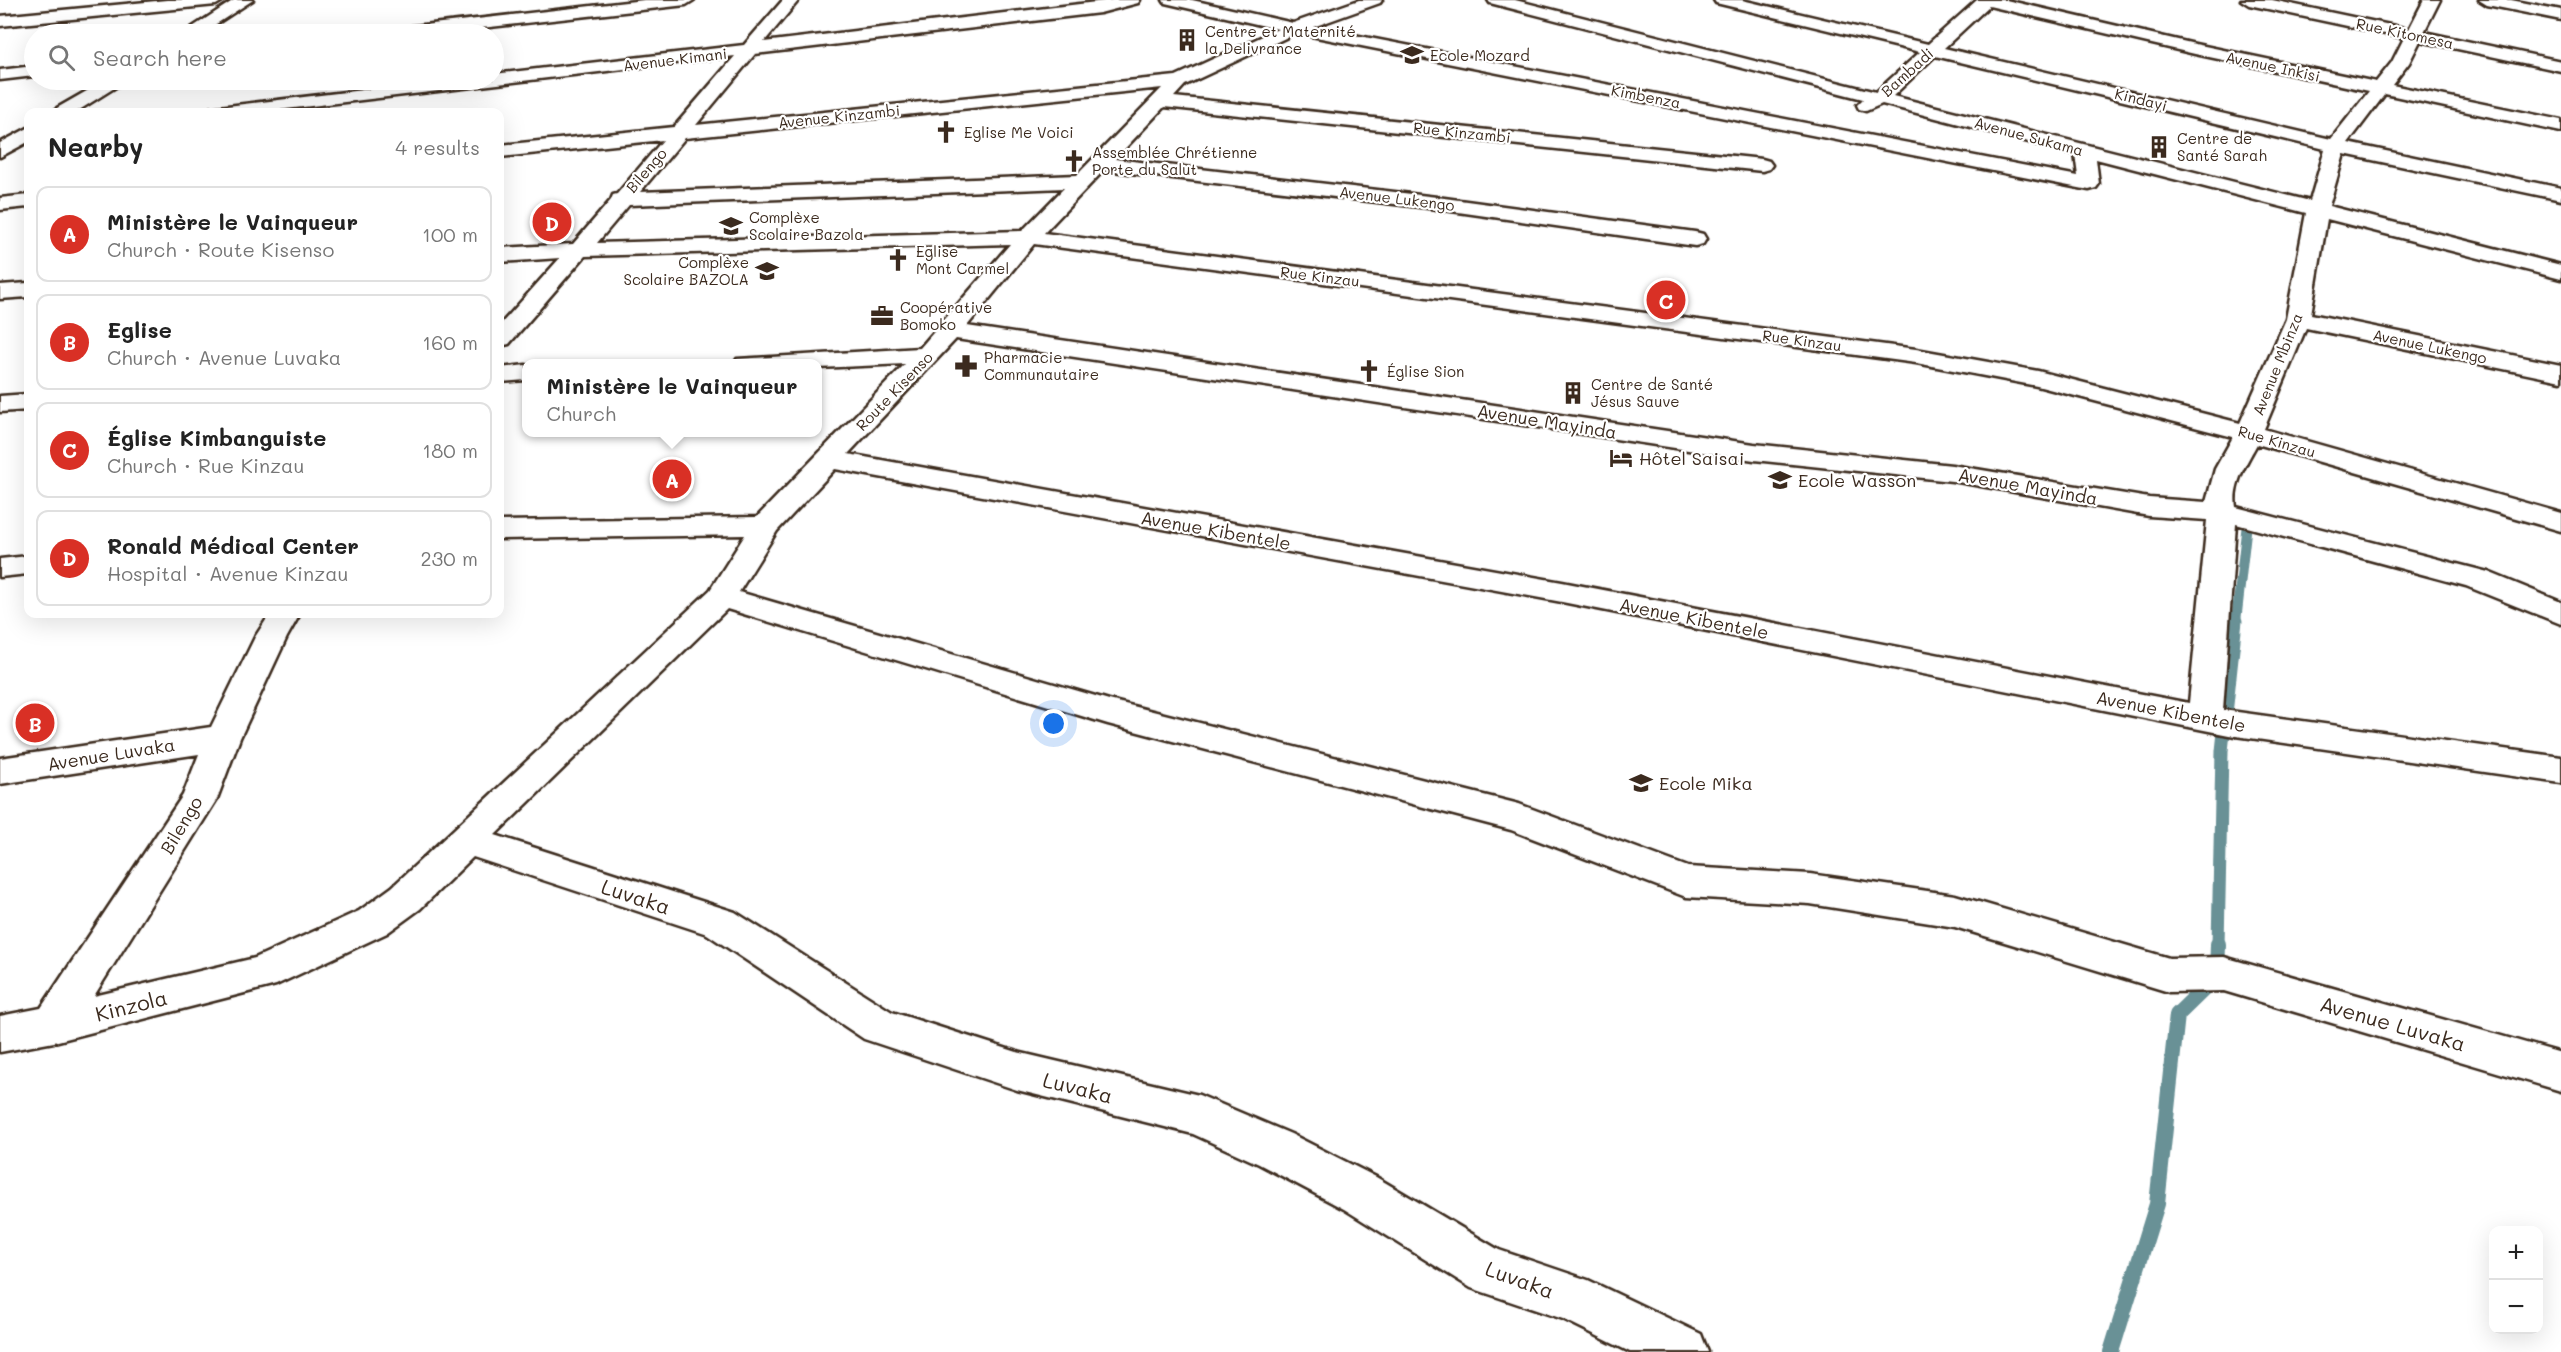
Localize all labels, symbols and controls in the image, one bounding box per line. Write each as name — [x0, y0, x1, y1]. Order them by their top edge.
street label: Rue Kitomesa — [2355, 13, 2455, 53]
place label: Centre et Maternité la Delivrance — [1205, 21, 1356, 58]
search box — [24, 24, 504, 90]
building icon: Centre et Maternité la Delivrance — [1174, 27, 1200, 53]
icon: search — [45, 41, 78, 74]
school or university icon: Ecole Mozard — [1399, 42, 1425, 68]
text: Search here — [93, 43, 227, 72]
street label: Avenue Kimani — [622, 43, 728, 75]
street label: Bambadi — [1877, 43, 1937, 101]
place label: Ecole Mozard — [1430, 45, 1530, 65]
street label: Avenue Inkisi — [2224, 46, 2322, 86]
street label: Kimbenza — [1609, 79, 1683, 113]
street label: Kindayi — [2113, 83, 2169, 115]
street label: Avenue Kinzambi — [777, 100, 901, 132]
street label: Avenue Sukama — [1972, 112, 2086, 160]
street label: Rue Kinzambi — [1412, 117, 1512, 147]
church icon: Eglise Me Voici — [933, 119, 959, 145]
place label: Eglise Me Voici — [964, 122, 1074, 142]
place label: Centre de Santé Sarah — [2177, 128, 2267, 165]
text: Nearby — [48, 130, 143, 164]
text: 4 results — [395, 134, 480, 160]
building icon: Centre de Santé Sarah — [2146, 134, 2172, 160]
place label: Assemblée Chrétienne Porte du Salut — [1092, 142, 1257, 179]
street label: Bilengo — [621, 143, 671, 197]
church icon: Assemblée Chrétienne Porte du Salut — [1061, 148, 1087, 174]
street label: Avenue Lukengo — [1338, 181, 1456, 215]
pin: D — [532, 200, 572, 244]
text: Ministère le Vainqueur — [107, 207, 358, 236]
place label: Complèxe Scolaire Bazola — [749, 207, 863, 244]
school or university icon: Complèxe Scolaire Bazola — [718, 213, 744, 239]
text: A — [63, 221, 76, 247]
text: 100 m — [422, 221, 478, 247]
text: Church · Route Kisenso — [107, 236, 334, 262]
place label: Eglise Mont Carmel — [916, 241, 1009, 278]
church icon: Eglise Mont Carmel — [885, 247, 911, 273]
place label: Complèxe Scolaire BAZOLA — [624, 252, 749, 289]
school or university icon: Complèxe Scolaire BAZOLA — [754, 258, 780, 284]
street label: Rue Kinzau — [1279, 261, 1361, 291]
pin: C — [1646, 278, 1686, 322]
place label: Coopérative Bomoko — [900, 297, 992, 334]
office icon: Coopérative Bomoko — [869, 303, 895, 329]
street label: Avenue Mbinza — [2247, 310, 2307, 418]
text: Eglise — [107, 315, 172, 344]
street label: Avenue Lukengo — [2371, 324, 2489, 368]
street label: Rue Kinzau — [1761, 325, 1843, 355]
text: B — [63, 329, 76, 355]
text: 160 m — [422, 329, 478, 355]
text: Church · Avenue Luvaka — [107, 344, 341, 370]
street label: Route Kisenso — [851, 347, 937, 435]
place label: Pharmacie Communautaire — [984, 347, 1099, 384]
pharmacy icon: Pharmacie Communautaire — [953, 353, 979, 379]
church icon: Église Sion — [1356, 358, 1382, 384]
popup — [522, 359, 822, 437]
place label: Église Sion — [1387, 361, 1464, 381]
text: Ministère le Vainqueur — [547, 371, 797, 400]
place label: Centre de Santé Jésus Sauve — [1591, 374, 1713, 411]
building icon: Centre de Santé Jésus Sauve — [1560, 380, 1586, 406]
street label: Avenue Mayinda — [1475, 398, 1619, 444]
text: Church — [547, 400, 616, 426]
street label: Rue Kinzau — [2236, 420, 2318, 462]
text: Église Kimbanguiste — [107, 423, 326, 452]
text: C — [62, 437, 77, 463]
text: 180 m — [422, 437, 478, 463]
hotel icon: Hôtel Saisai — [1608, 445, 1634, 471]
place label: Hôtel Saisai — [1639, 446, 1744, 470]
text: Church · Rue Kinzau — [107, 452, 305, 478]
pin: A — [652, 456, 692, 502]
street label: Avenue Mayinda — [1956, 462, 2100, 510]
school or university icon: Ecole Wasson — [1767, 467, 1793, 493]
place label: Ecole Wasson — [1798, 468, 1916, 492]
street label: Avenue Kibentele — [1139, 505, 1293, 555]
text: Ronald Médical Center — [107, 531, 359, 560]
text: D — [62, 545, 77, 571]
text: 230 m — [420, 545, 478, 571]
text: Hospital · Avenue Kinzau — [107, 560, 349, 586]
street label: Avenue Kibentele — [1617, 592, 1771, 644]
street label: Avenue Kibentele — [2094, 685, 2248, 737]
pin: B — [15, 700, 54, 746]
your location — [1039, 709, 1068, 738]
street label: Avenue Luvaka — [45, 732, 177, 776]
school or university icon: Ecole Mika — [1628, 770, 1654, 796]
place label: Ecole Mika — [1659, 771, 1753, 795]
street label: Bilengo — [154, 791, 208, 858]
street label: Luvaka — [598, 872, 674, 920]
street label: Kinzola — [92, 983, 170, 1027]
street label: Avenue Luvaka — [2317, 989, 2469, 1057]
street label: Luvaka — [1040, 1065, 1116, 1109]
map controls — [2489, 1226, 2543, 1334]
button: + — [2489, 1226, 2543, 1280]
street label: Luvaka — [1482, 1254, 1558, 1304]
button: − — [2489, 1280, 2543, 1334]

